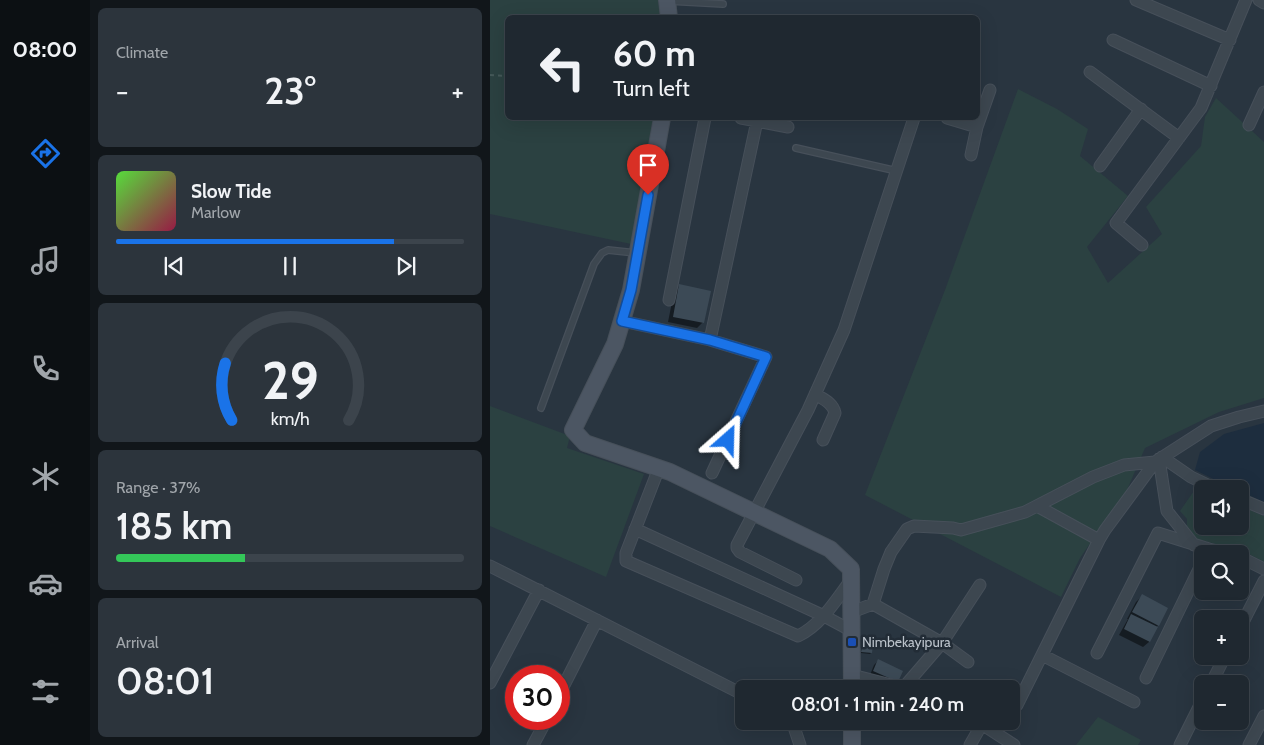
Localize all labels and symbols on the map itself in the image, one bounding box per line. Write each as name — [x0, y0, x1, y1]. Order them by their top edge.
pin — [627, 144, 669, 195]
position arrow — [701, 413, 753, 465]
place label: Nimbekayipura — [862, 633, 951, 651]
marker: Nimbekayipura — [846, 636, 858, 648]
speed limit sign: 30 — [505, 665, 570, 730]

